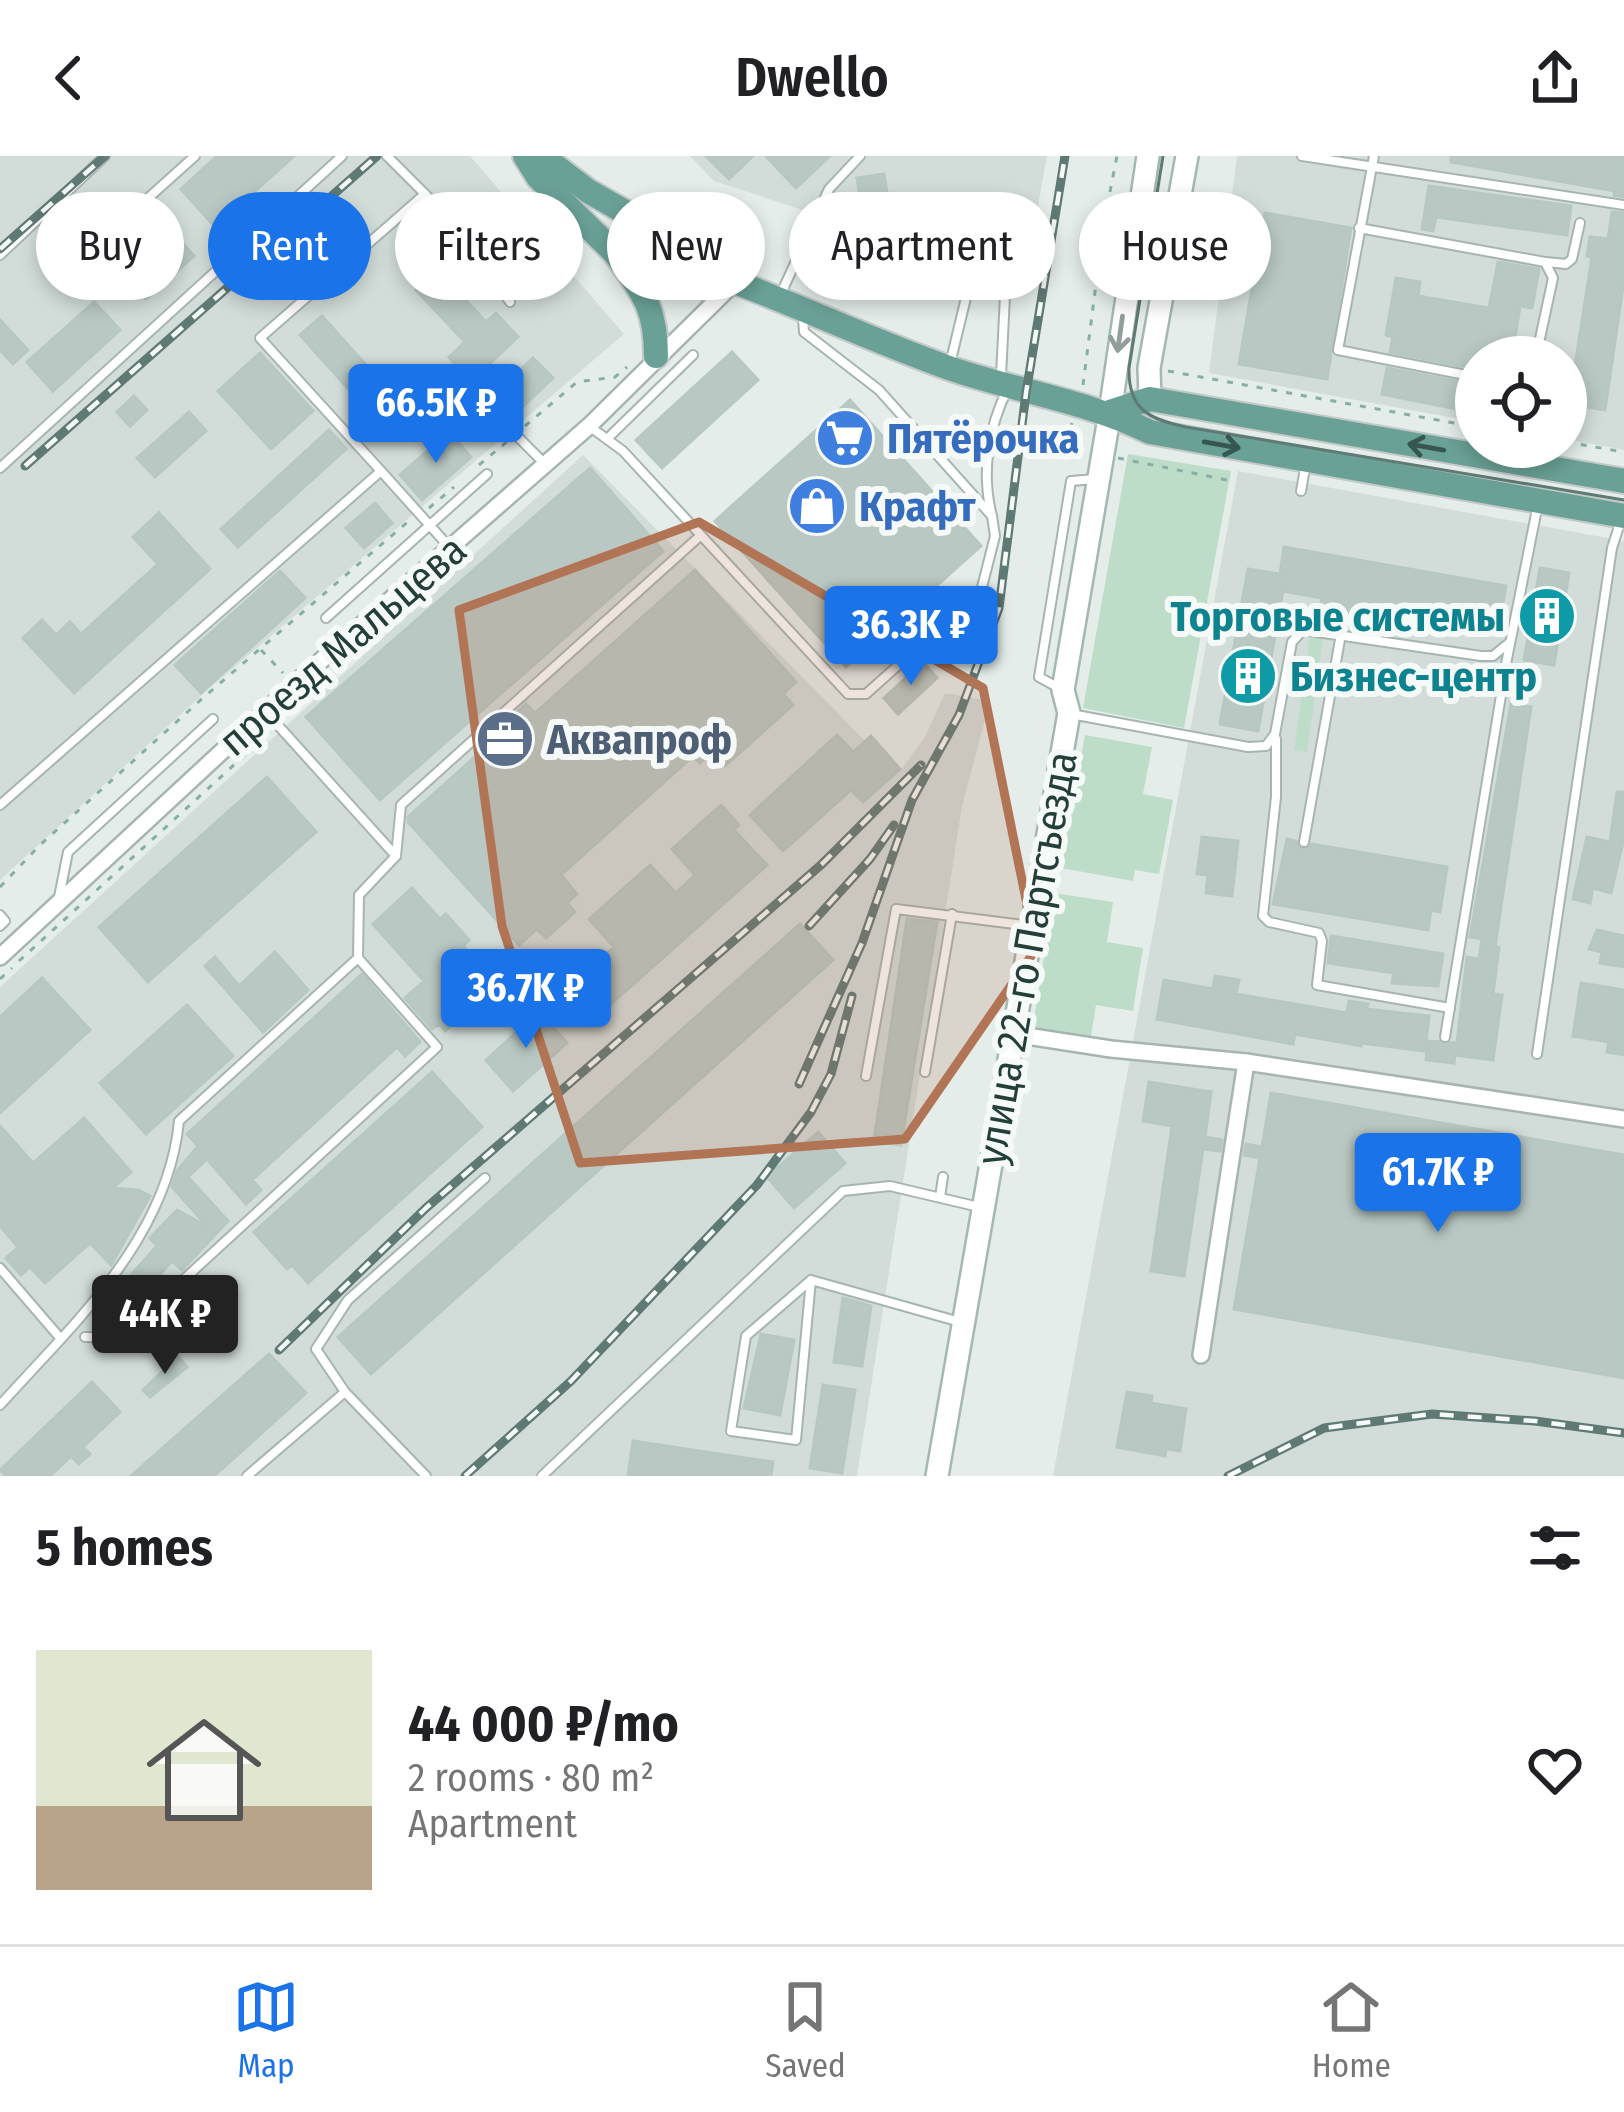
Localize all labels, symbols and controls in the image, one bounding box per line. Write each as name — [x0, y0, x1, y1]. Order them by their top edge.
icon: back — [36, 45, 102, 111]
icon: share — [1522, 45, 1588, 111]
text: Dwello — [735, 46, 889, 110]
chip: Buy — [36, 192, 184, 300]
chip: Rent — [208, 192, 371, 300]
chip: Filters — [395, 192, 583, 300]
chip: New — [607, 192, 765, 300]
chip: Apartment — [789, 192, 1055, 300]
chip: House — [1079, 192, 1271, 300]
one-way arrow — [1109, 314, 1131, 353]
map controls — [1455, 336, 1587, 468]
button: locate — [1455, 336, 1587, 468]
pin: 66.5K ₽ — [325, 364, 547, 466]
text: 66.5K ₽ — [375, 380, 497, 426]
supermarket icon: Пятёрочка — [814, 407, 876, 469]
place label: Пятёрочка — [887, 414, 1079, 464]
one-way arrow — [1201, 435, 1240, 457]
one-way arrow — [1407, 435, 1446, 458]
shop icon: Крафт — [786, 475, 848, 537]
place label: Крафт — [859, 482, 976, 532]
street label: проезд Мальцева — [209, 525, 476, 767]
building icon: Торговые системы — [1516, 585, 1578, 647]
pin: 36.3K ₽ — [800, 586, 1022, 688]
place label: Торговые системы — [1171, 592, 1505, 642]
text: 36.3K ₽ — [852, 602, 970, 648]
building icon: Бизнес-центр — [1217, 645, 1279, 707]
place label: Бизнес-центр — [1290, 652, 1537, 702]
office icon: Аквапроф — [474, 708, 536, 770]
place label: Аквапроф — [546, 715, 732, 765]
street label: улица 22-го Партсъезда — [966, 748, 1088, 1169]
pin: 36.7K ₽ — [415, 949, 637, 1051]
text: 36.7K ₽ — [468, 965, 584, 1011]
pin: 61.7K ₽ — [1327, 1133, 1549, 1235]
text: 61.7K ₽ — [1382, 1149, 1494, 1195]
pin: 44K ₽ — [81, 1275, 249, 1377]
text: 44K ₽ — [119, 1291, 211, 1337]
icon: filters — [1522, 1515, 1588, 1581]
text: 5 homes — [36, 1517, 213, 1579]
text: 44 000 ₽/mo — [408, 1693, 679, 1755]
icon: home — [132, 1698, 276, 1842]
icon: heart — [1522, 1737, 1588, 1803]
text: 2 rooms · 80 m² — [408, 1755, 654, 1801]
text: Apartment — [408, 1801, 577, 1847]
tab: Map — [233, 1974, 299, 2086]
tab: Saved — [765, 1974, 846, 2086]
tab: Home — [1312, 1974, 1391, 2086]

